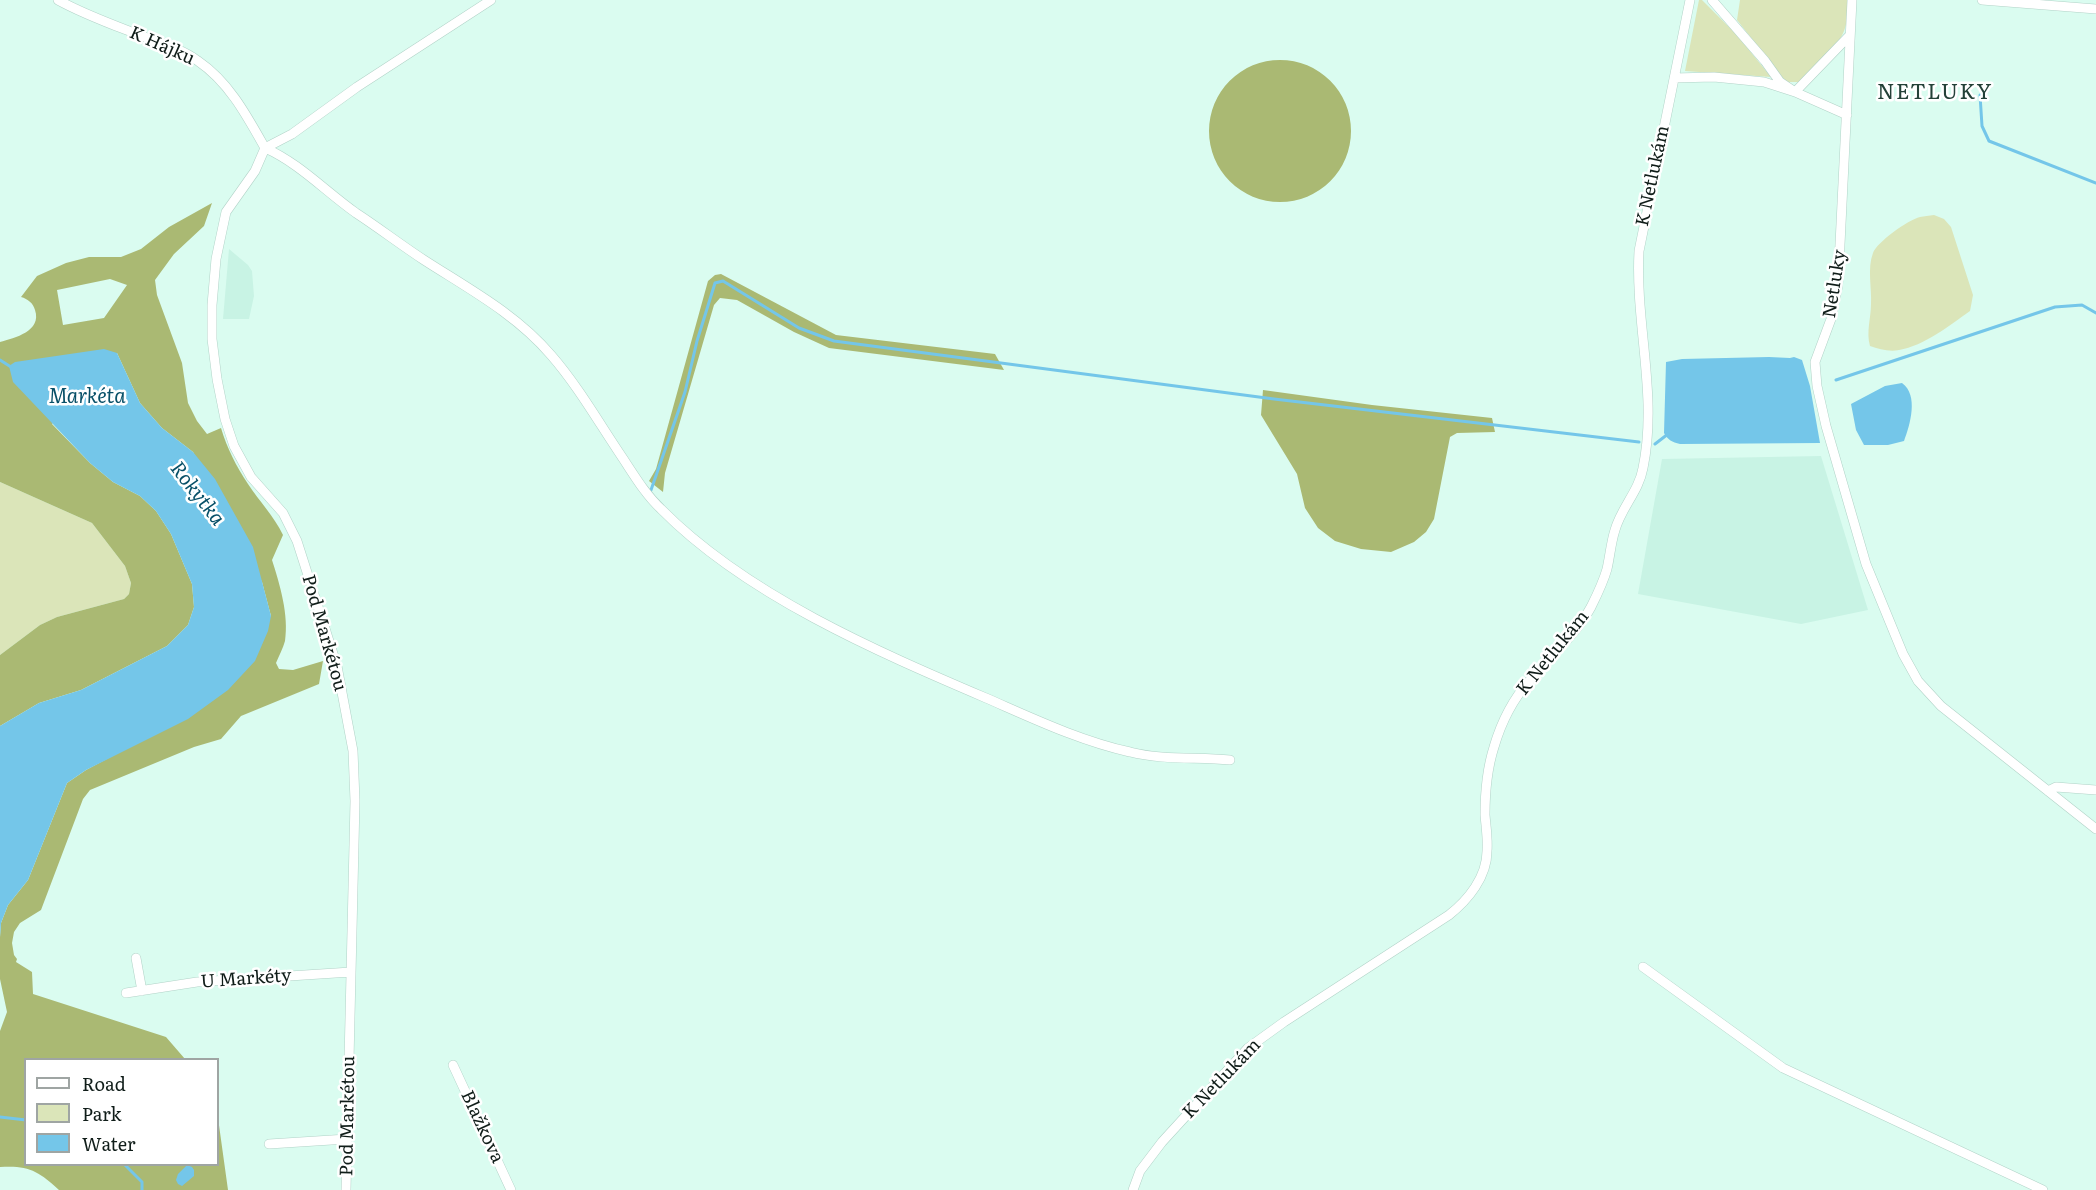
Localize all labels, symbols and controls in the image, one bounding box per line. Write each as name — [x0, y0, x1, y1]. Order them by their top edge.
street label: K Hájku — [126, 22, 198, 70]
district label: NETLUKY — [1877, 80, 1993, 106]
street label: K Netlukám — [1632, 123, 1674, 229]
street label: Netluky — [1819, 248, 1851, 320]
water label: Markéta — [48, 385, 126, 409]
water label: Rokytka — [165, 457, 229, 531]
street label: Pod Markétou — [297, 572, 351, 694]
street label: K Netlukám — [1512, 606, 1594, 700]
street label: U Markéty — [200, 965, 292, 993]
street label: K Netlukám — [1179, 1035, 1265, 1123]
street label: Pod Markétou — [336, 1056, 360, 1176]
legend — [24, 1058, 219, 1166]
text: Road — [82, 1070, 126, 1097]
street label: Blažkova — [456, 1087, 508, 1167]
text: Park — [82, 1100, 121, 1127]
text: Water — [82, 1130, 135, 1157]

